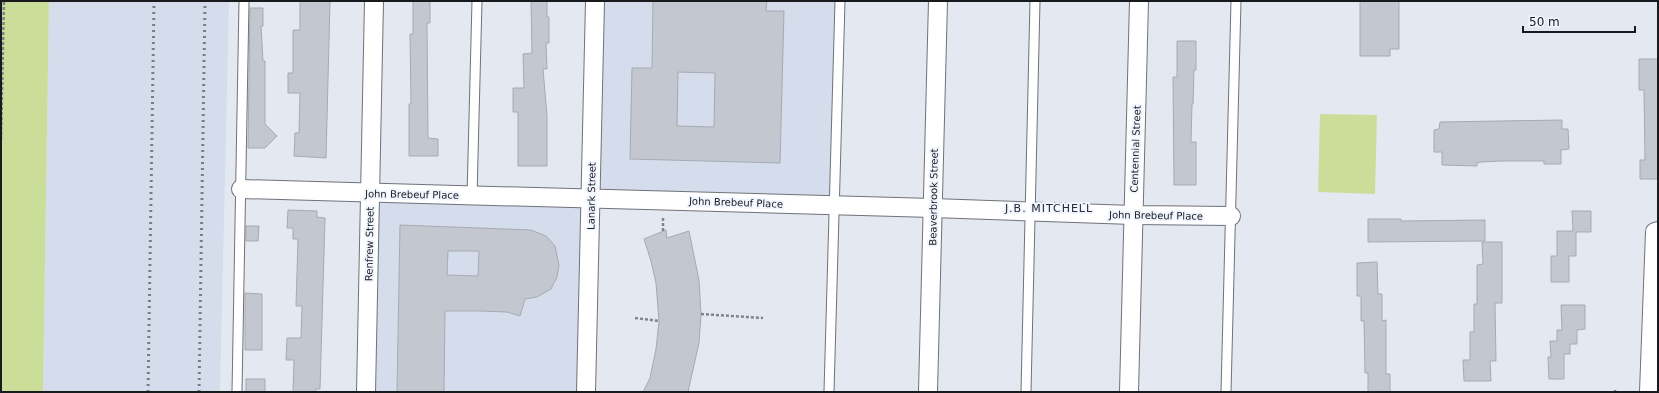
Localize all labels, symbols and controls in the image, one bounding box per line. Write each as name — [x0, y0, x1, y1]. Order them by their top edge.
scale bar — [1523, 8, 1635, 34]
text: 50 m — [1529, 15, 1560, 29]
street label: Centennial Street — [1128, 105, 1143, 193]
street label: Beaverbrook Street — [927, 148, 940, 246]
street label: Lanark Street — [585, 162, 598, 230]
street label: John Brebeuf Place — [364, 188, 459, 201]
street label: John Brebeuf Place — [688, 195, 783, 210]
district label: J.B. MITCHELL — [1004, 202, 1093, 215]
street label: Renfrew Street — [363, 207, 376, 281]
street label: John Brebeuf Place — [1108, 209, 1203, 222]

